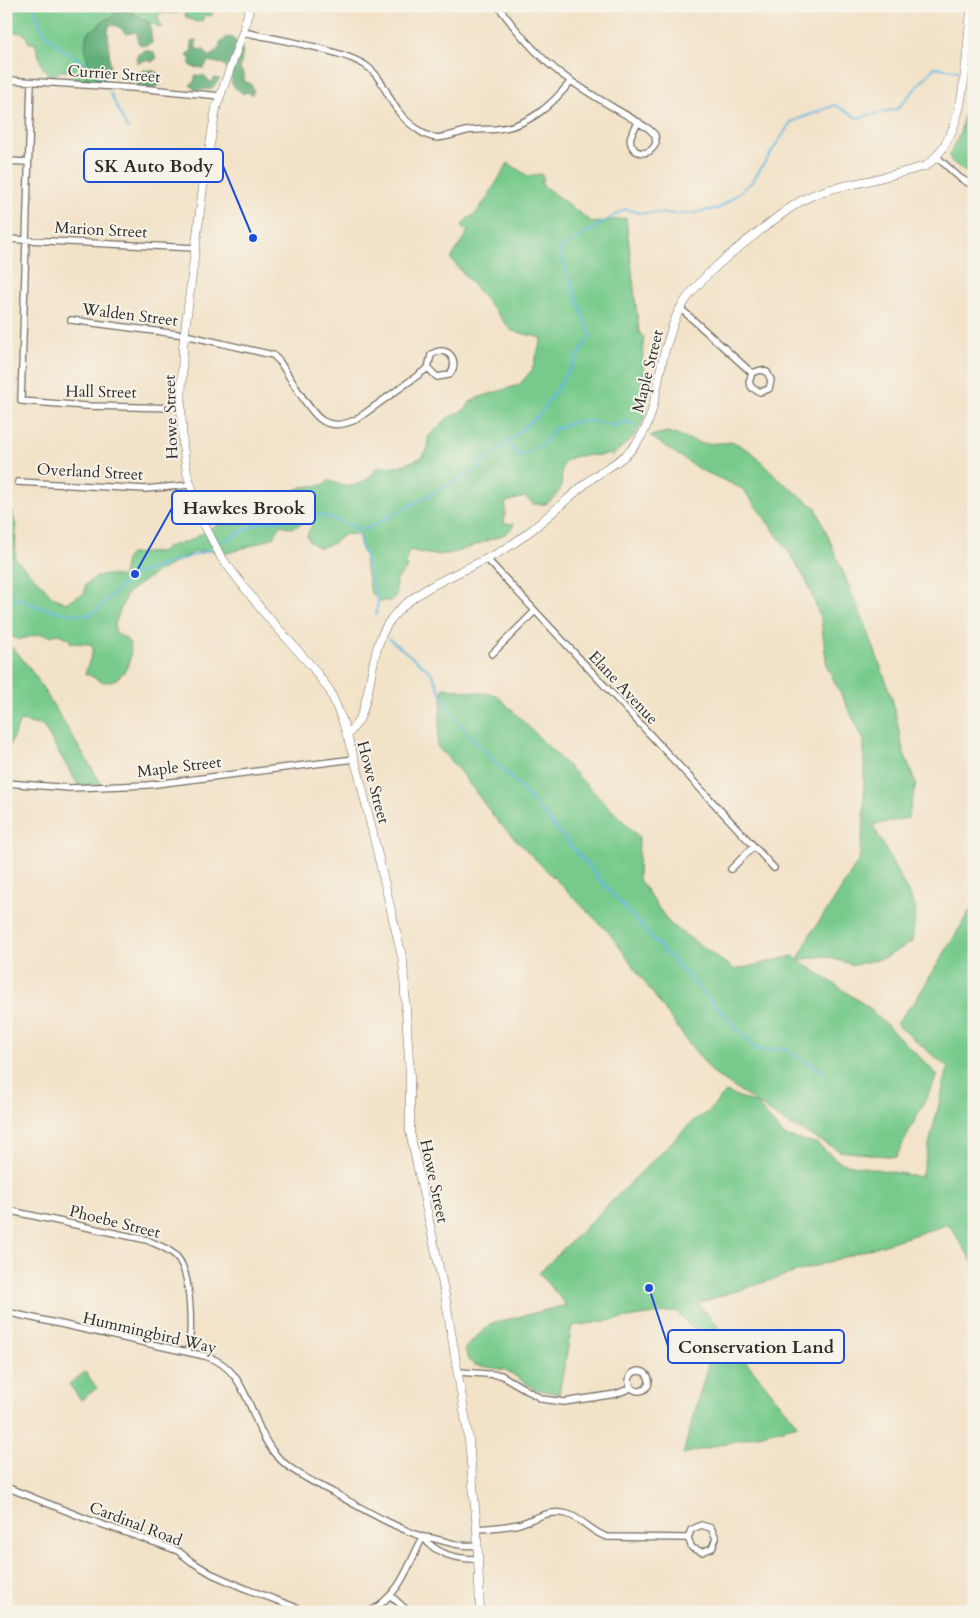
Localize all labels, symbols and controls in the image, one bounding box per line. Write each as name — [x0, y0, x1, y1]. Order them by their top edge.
street label: Currier Street — [67, 60, 161, 88]
callout: SK Auto Body — [84, 149, 223, 182]
text: SK Auto Body — [95, 154, 214, 179]
street label: Marion Street — [54, 217, 148, 243]
street label: Walden Street — [80, 298, 179, 332]
street label: Maple Street — [627, 328, 669, 415]
street label: Howe Street — [159, 374, 183, 460]
street label: Hall Street — [65, 380, 137, 404]
street label: Overland Street — [36, 458, 144, 486]
callout: Hawkes Brook — [172, 491, 315, 524]
text: Hawkes Brook — [183, 496, 306, 521]
street label: Elane Avenue — [583, 646, 663, 729]
street label: Howe Street — [351, 738, 395, 826]
street label: Maple Street — [136, 751, 222, 783]
street label: Howe Street — [414, 1137, 454, 1225]
street label: Phoebe Street — [67, 1200, 162, 1244]
street label: Hummingbird Way — [81, 1307, 219, 1359]
callout: Conservation Land — [668, 1330, 844, 1363]
text: Conservation Land — [678, 1335, 835, 1360]
street label: Cardinal Road — [86, 1496, 186, 1552]

